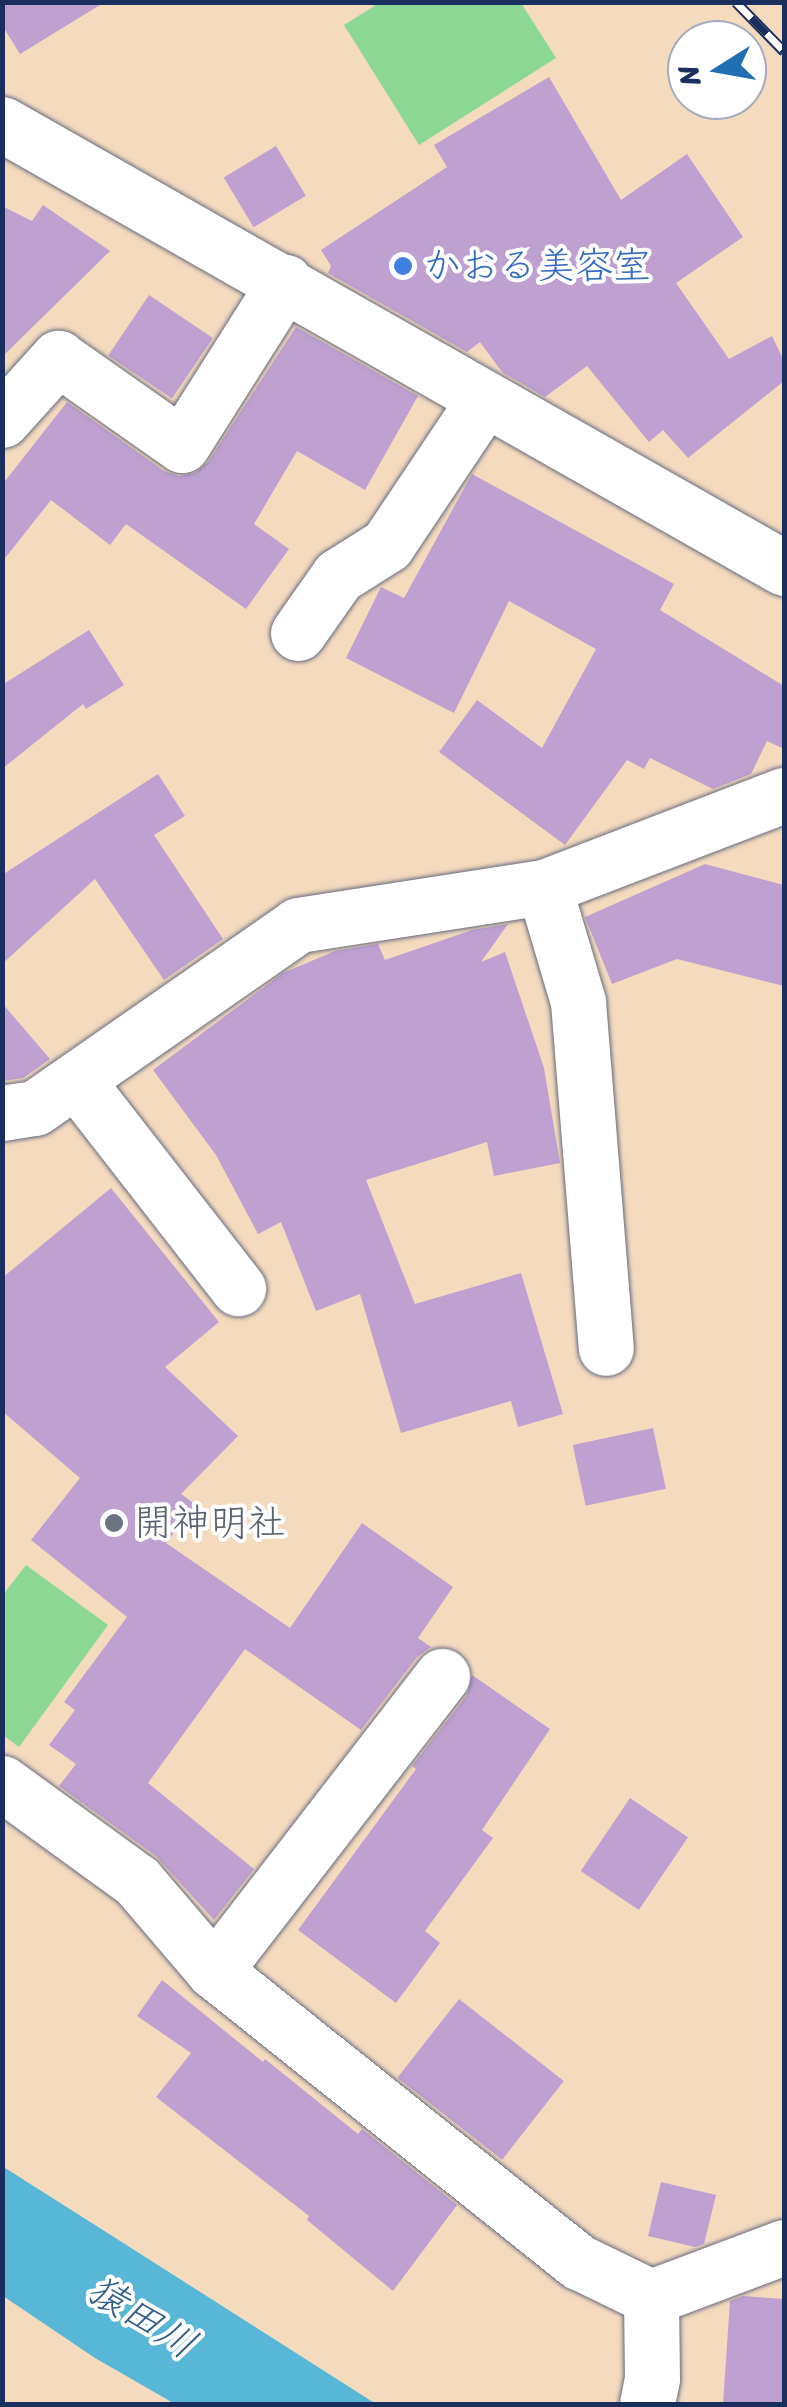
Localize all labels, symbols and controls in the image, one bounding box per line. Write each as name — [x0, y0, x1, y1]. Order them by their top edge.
north arrow — [667, 20, 767, 120]
text: N — [663, 61, 715, 90]
place label: かおる美容室 — [423, 243, 651, 289]
marker: かおる美容室 — [392, 255, 414, 277]
place label: 開神明社 — [134, 1500, 286, 1546]
marker: 開神明社 — [103, 1512, 125, 1534]
water label: 猿田川 — [78, 2265, 206, 2369]

